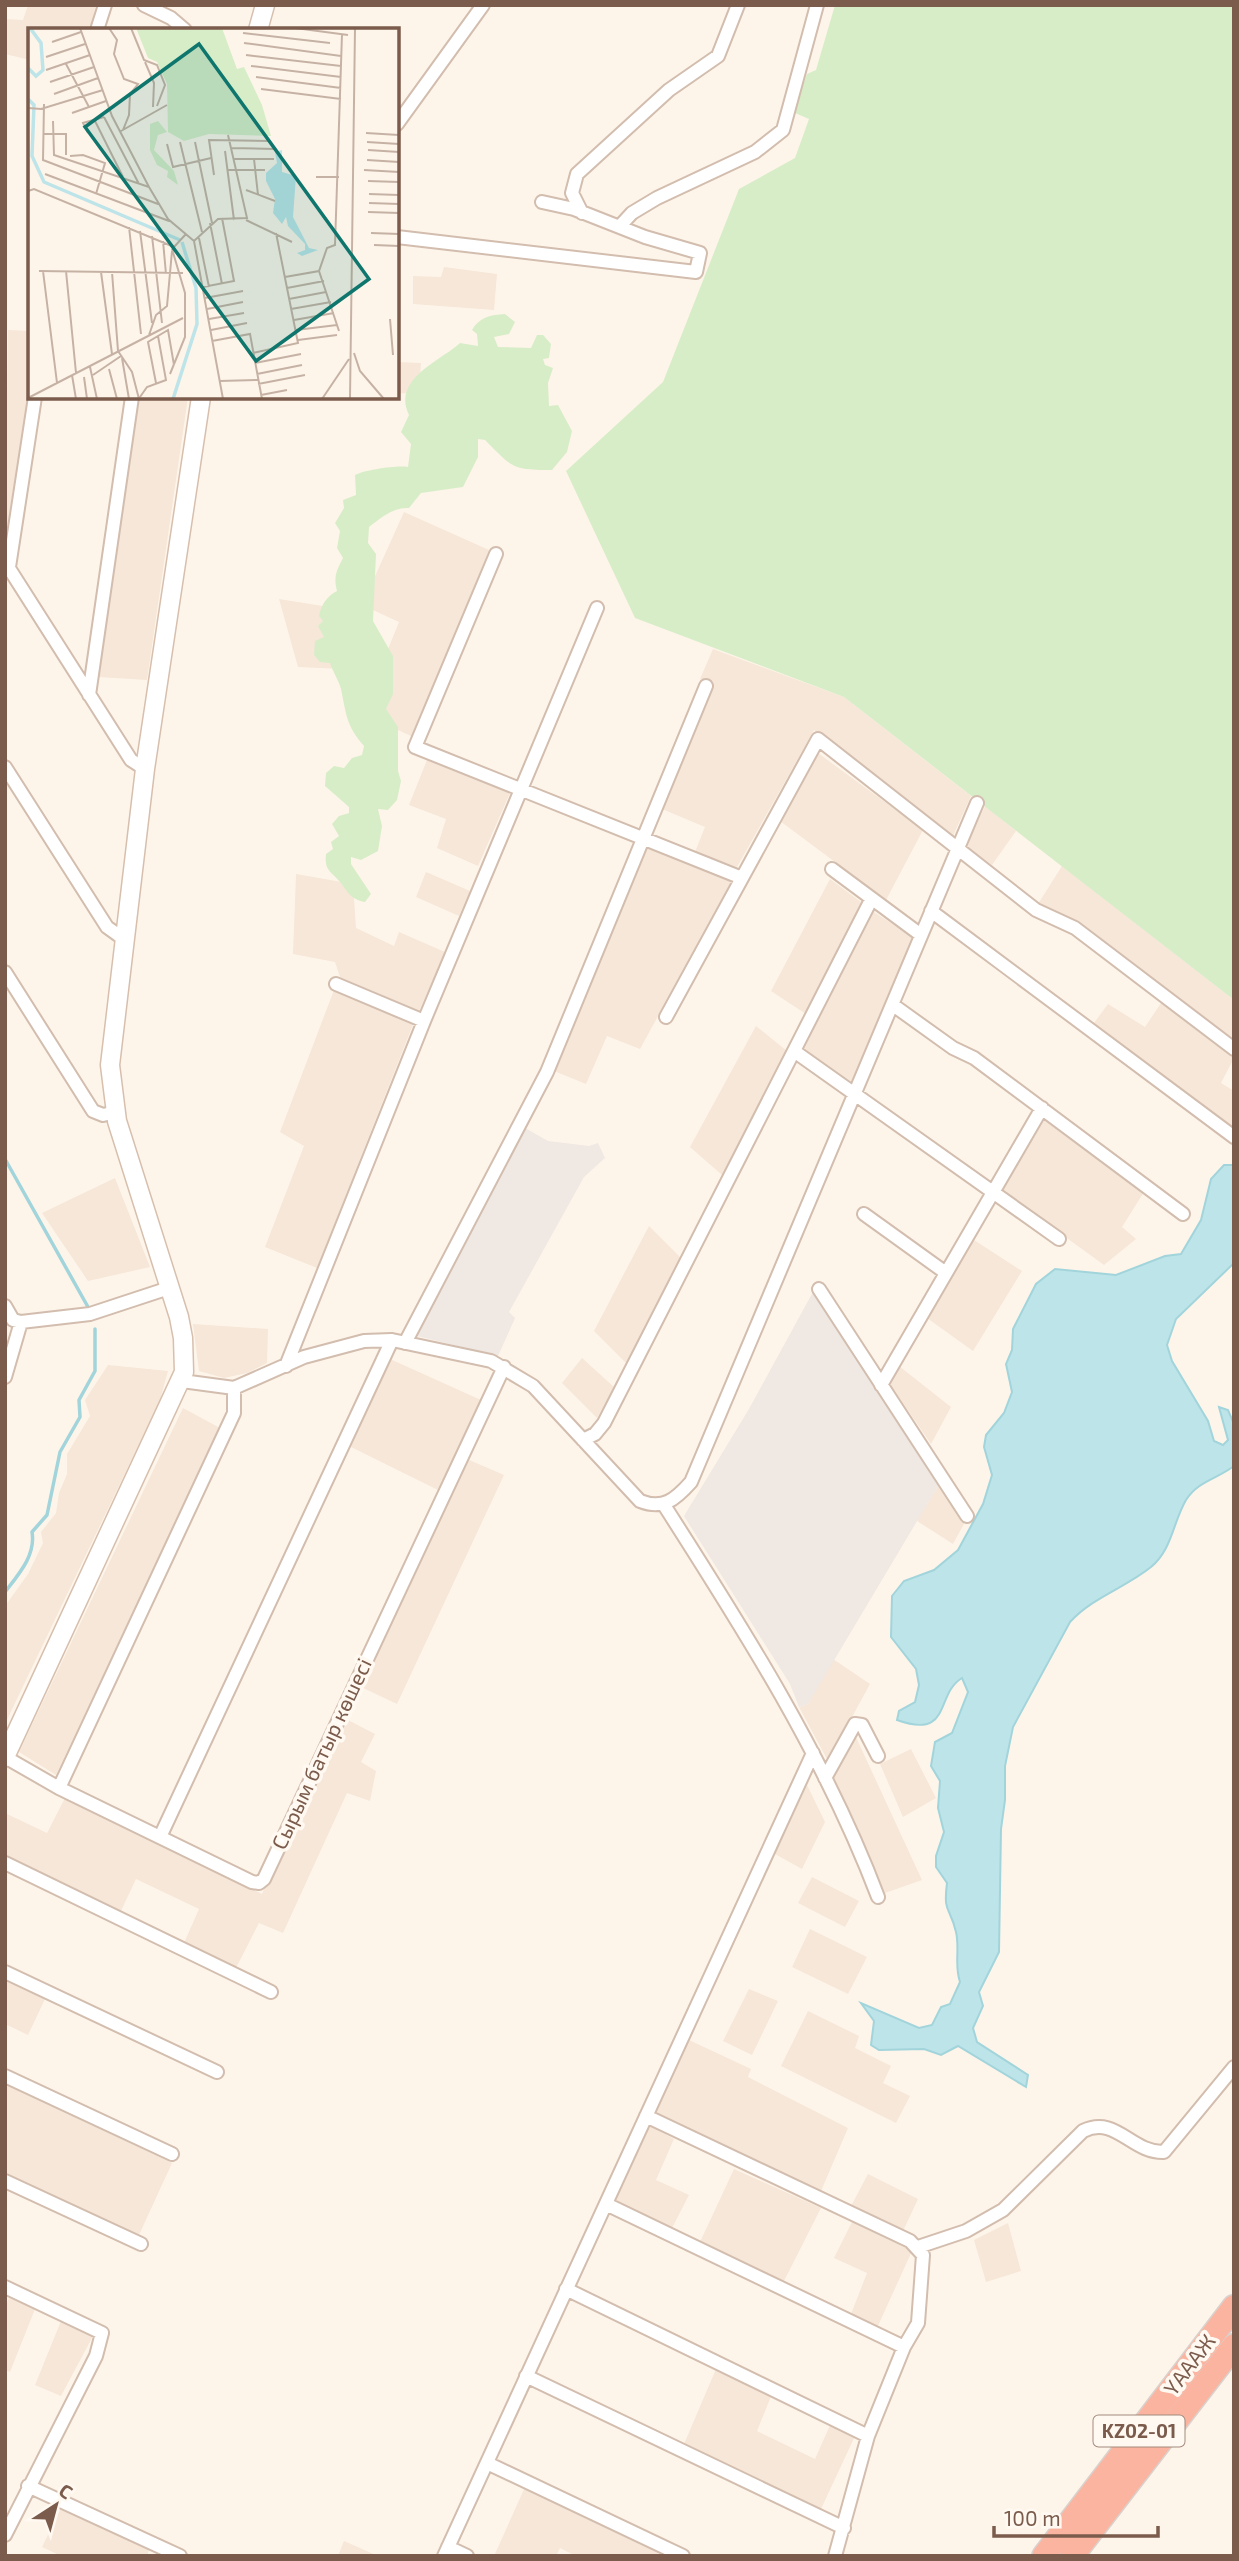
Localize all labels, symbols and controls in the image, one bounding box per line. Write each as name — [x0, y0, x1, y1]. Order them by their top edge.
inset map — [28, 28, 399, 399]
street label: Сырым батыр көшесі — [265, 1654, 376, 1853]
street label: ҮАААЖ — [1158, 2329, 1220, 2400]
road number: KZ02-01 — [1094, 2416, 1184, 2446]
north arrow — [21, 2470, 91, 2540]
text: С — [55, 2478, 78, 2503]
scale bar — [994, 2494, 1158, 2538]
text: 100 m — [1004, 2505, 1061, 2530]

